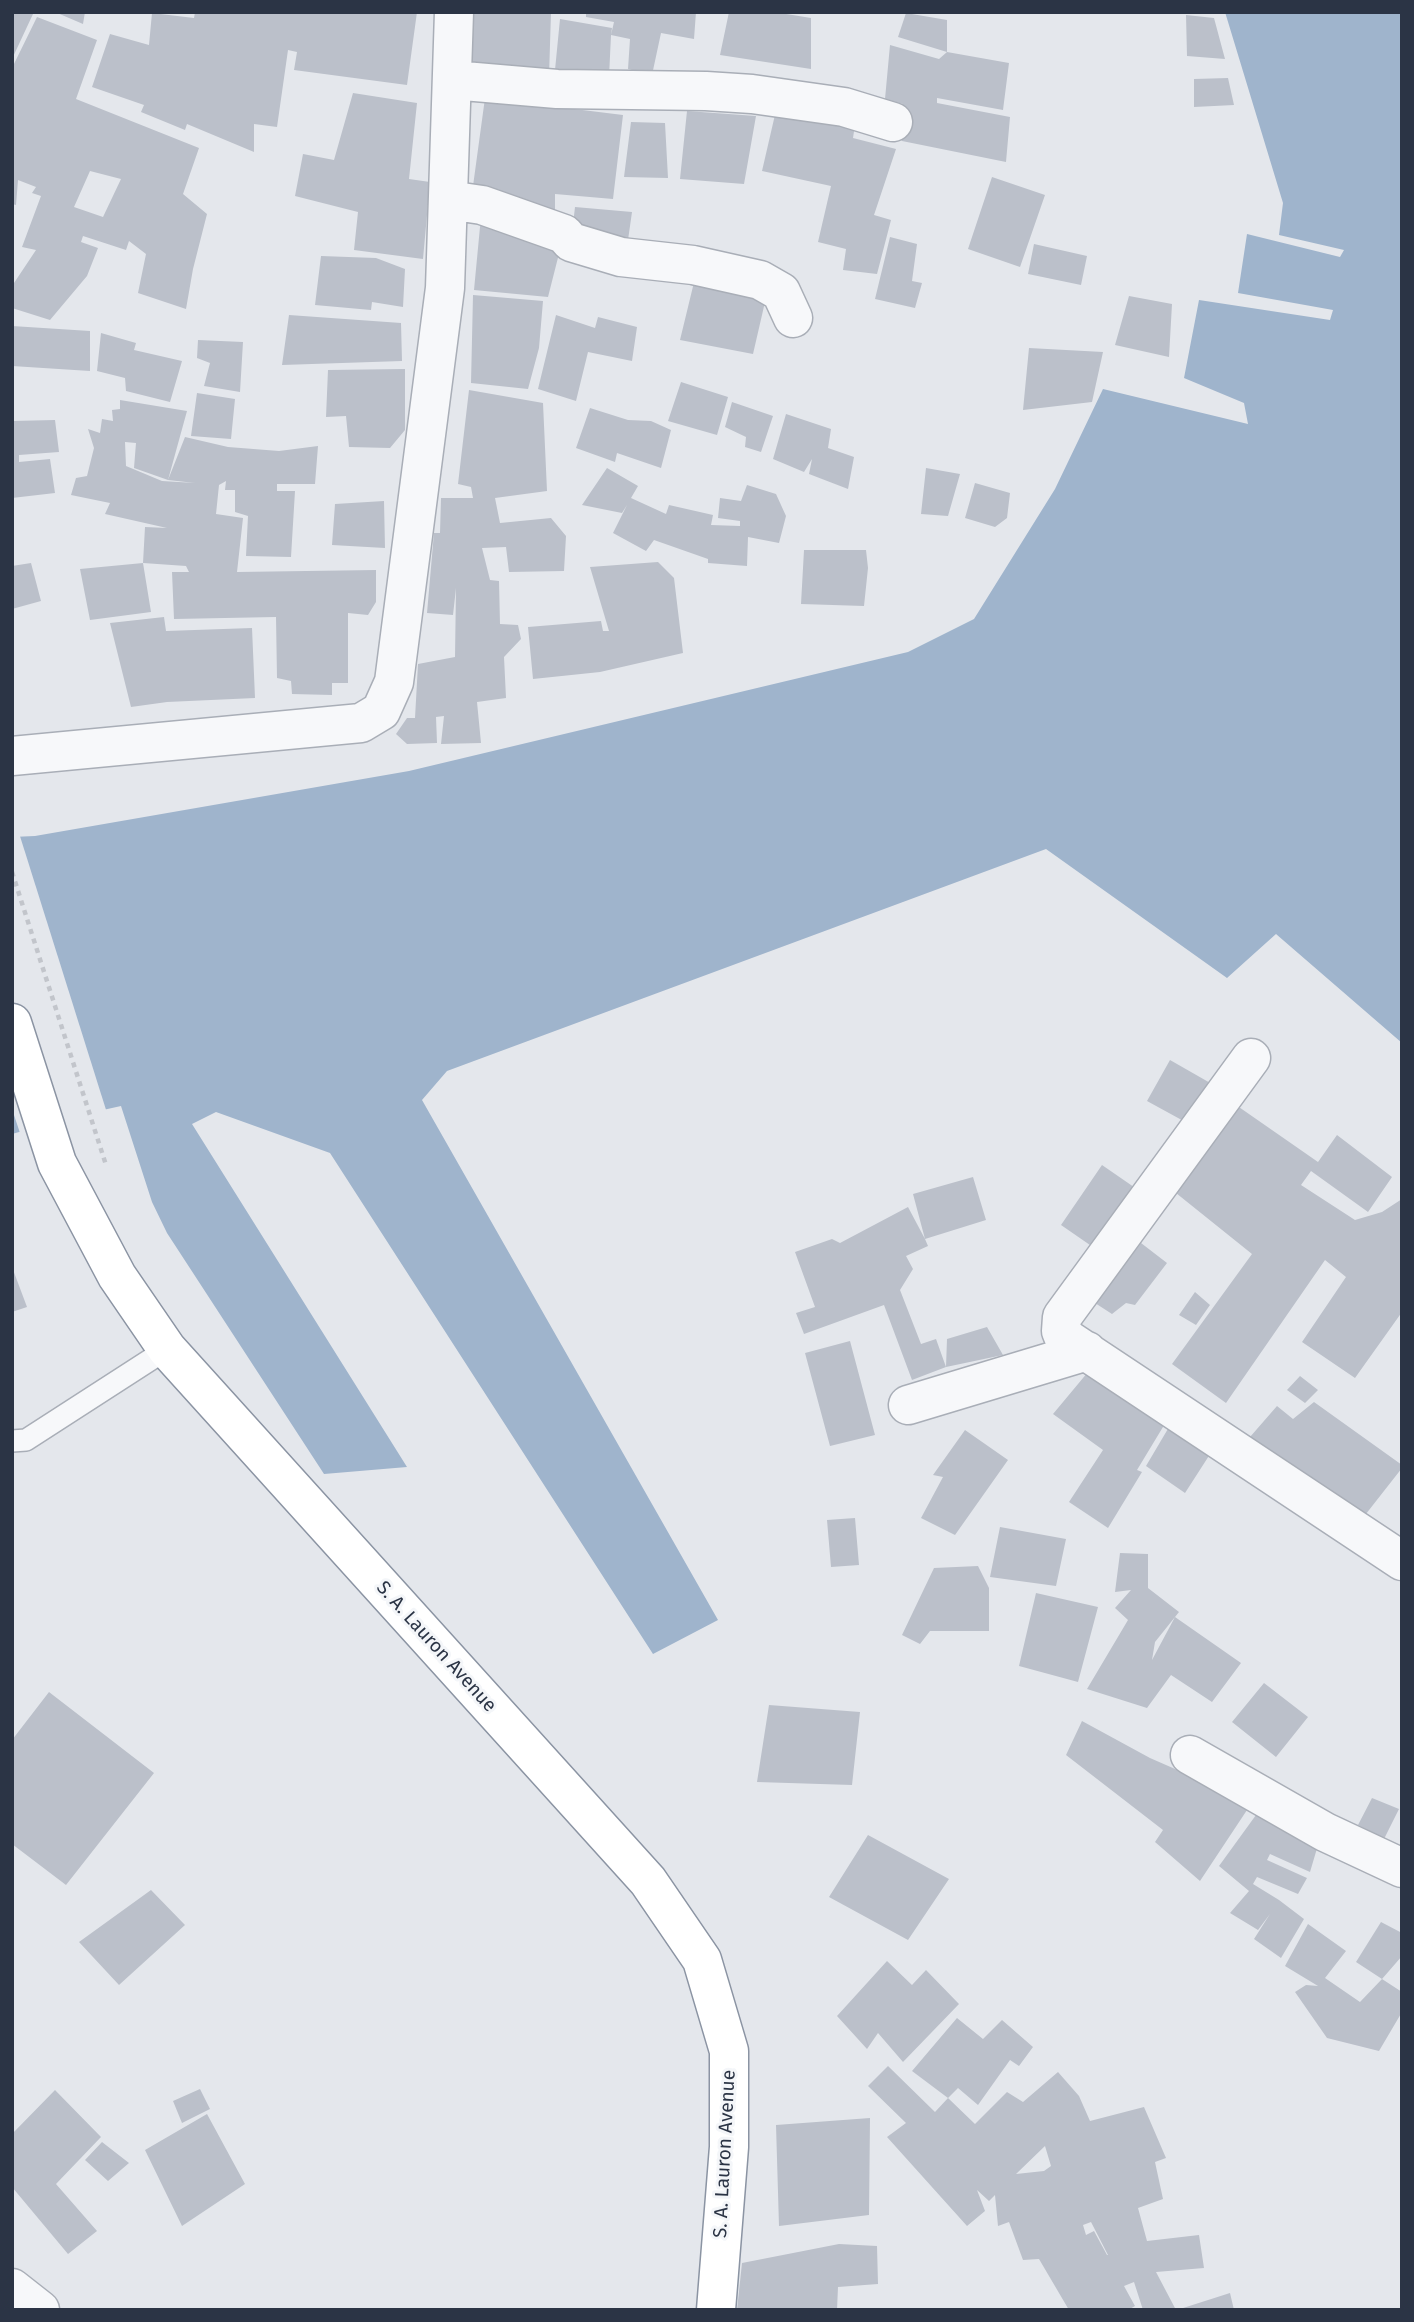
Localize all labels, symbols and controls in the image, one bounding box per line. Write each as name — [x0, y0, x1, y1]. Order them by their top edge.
street label: S. A. Lauron Avenue — [371, 1577, 501, 1717]
street label: S. A. Lauron Avenue — [709, 2069, 741, 2239]

